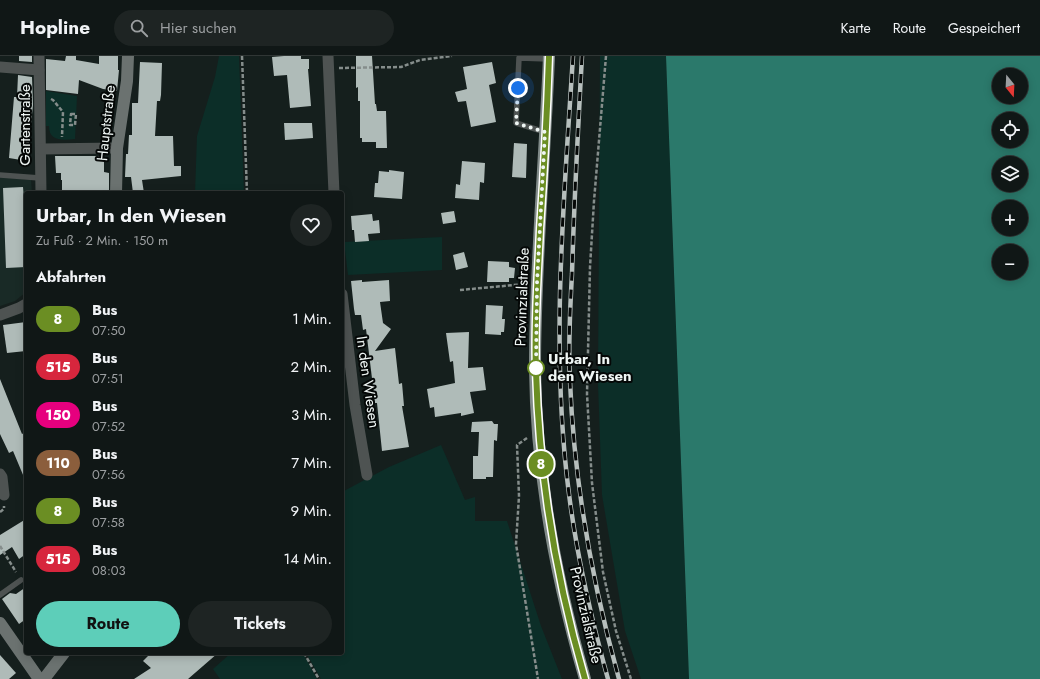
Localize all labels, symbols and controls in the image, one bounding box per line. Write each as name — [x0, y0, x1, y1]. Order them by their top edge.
search box — [114, 10, 394, 46]
text: Hopline — [20, 14, 90, 41]
icon: search — [128, 17, 150, 39]
text: Hier suchen — [160, 17, 237, 39]
text: Karte — [841, 18, 871, 38]
text: Route — [893, 18, 926, 38]
text: Gespeichert — [948, 18, 1020, 38]
north arrow — [992, 68, 1028, 104]
map controls — [992, 68, 1028, 280]
your location — [508, 78, 528, 98]
street label: Gartenstraße — [14, 84, 36, 166]
street label: Hauptstraße — [91, 84, 121, 162]
button: locate — [992, 112, 1028, 148]
button: layers — [992, 156, 1028, 192]
button: + — [992, 200, 1028, 236]
text: Urbar, In den Wiesen — [36, 202, 226, 229]
button: heart — [290, 204, 332, 246]
text: Zu Fuß · 2 Min. · 150 m — [36, 231, 168, 250]
button: − — [992, 244, 1028, 280]
street label: Provinzialstraße — [509, 247, 535, 347]
text: Abfahrten — [36, 266, 106, 288]
text: Bus — [92, 299, 117, 321]
text: 1 Min. — [292, 308, 332, 330]
text: 8 — [54, 309, 62, 329]
text: 07:50 — [92, 321, 126, 340]
street label: In den Wiesen — [351, 335, 385, 429]
text: Bus — [92, 347, 117, 369]
place label: Urbar, In den Wiesen — [548, 348, 632, 387]
text: 2 Min. — [291, 356, 332, 378]
text: 515 — [45, 357, 71, 377]
marker: Urbar, In den Wiesen — [527, 359, 545, 377]
text: 07:51 — [92, 369, 124, 388]
text: Bus — [92, 395, 117, 417]
text: 3 Min. — [291, 404, 332, 426]
text: 150 — [45, 405, 71, 425]
text: 07:52 — [92, 417, 125, 436]
text: Bus — [92, 443, 117, 465]
line badge: 8 — [528, 451, 554, 477]
text: 7 Min. — [291, 452, 332, 474]
text: 110 — [46, 453, 70, 473]
text: 8 — [537, 454, 545, 474]
text: 07:56 — [92, 465, 125, 484]
text: Bus — [92, 491, 117, 513]
text: 9 Min. — [290, 500, 332, 522]
text: 8 — [54, 501, 62, 521]
text: 07:58 — [92, 513, 125, 532]
text: Bus — [92, 539, 117, 561]
text: 14 Min. — [284, 548, 332, 570]
text: 515 — [45, 549, 71, 569]
text: 08:03 — [92, 561, 126, 580]
street label: Provinzialstraße — [564, 564, 608, 666]
button: Route — [36, 601, 180, 647]
button: Tickets — [188, 601, 332, 647]

